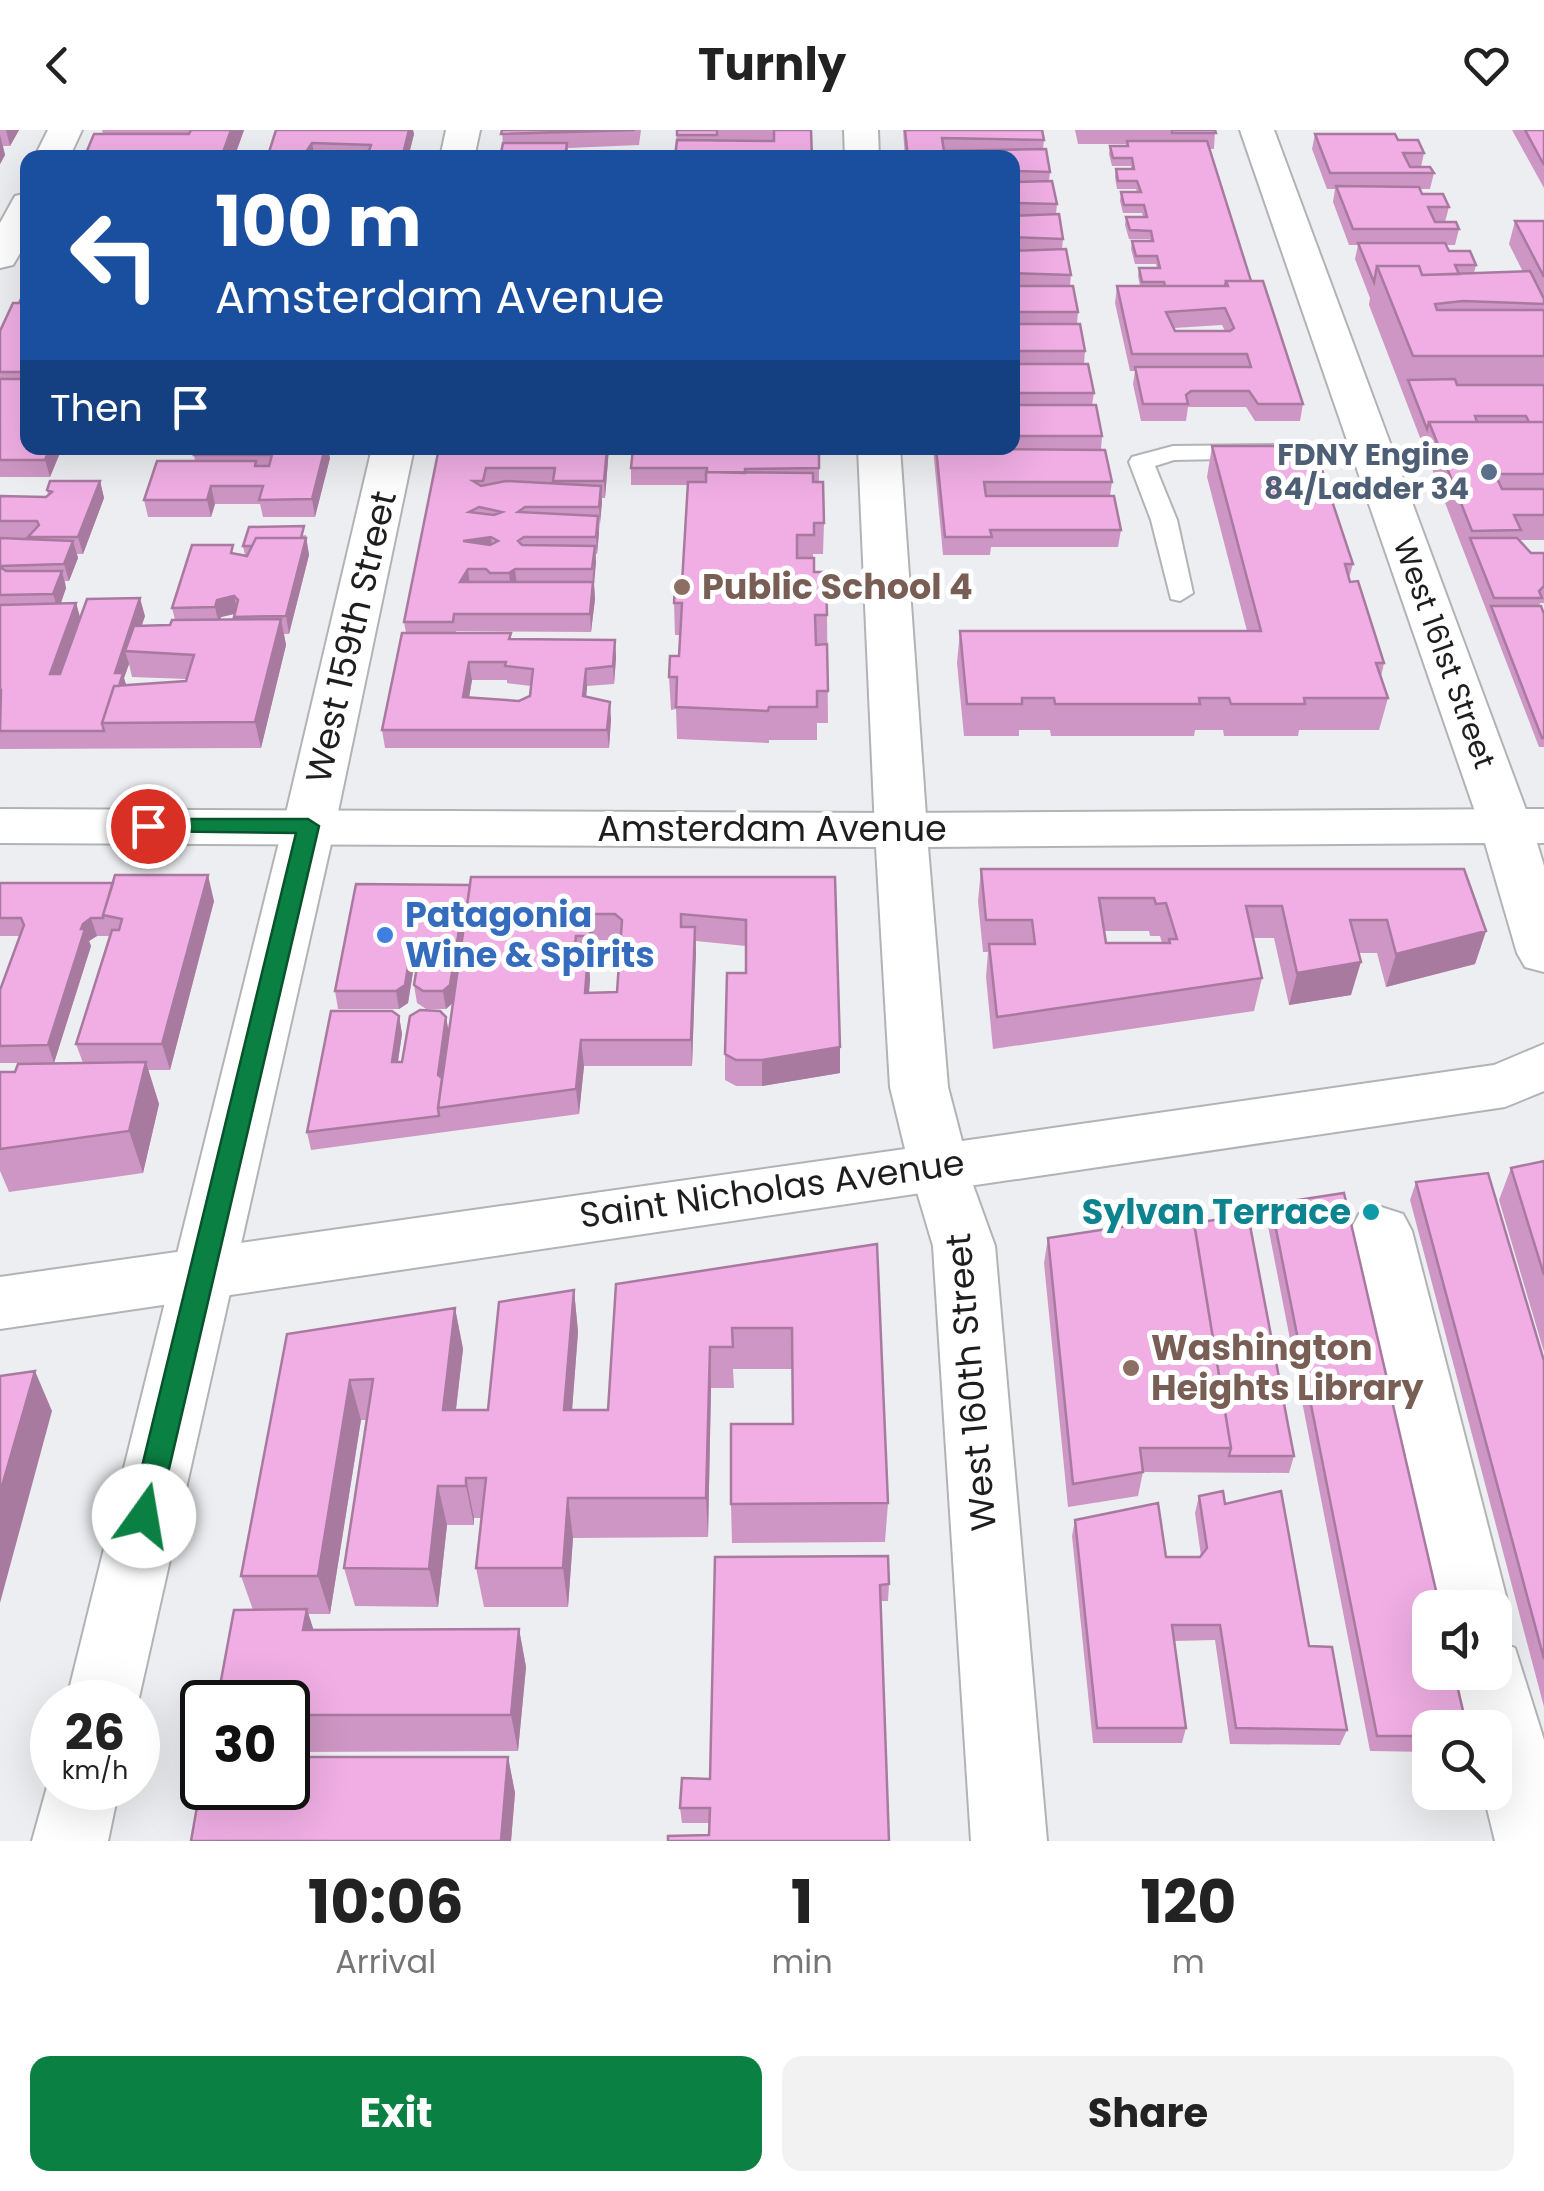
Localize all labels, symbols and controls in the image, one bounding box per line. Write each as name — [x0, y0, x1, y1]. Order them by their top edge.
text: Turnly — [698, 33, 846, 96]
icon: back — [30, 38, 85, 93]
icon: heart — [1459, 38, 1514, 93]
text: 100 m — [215, 172, 422, 271]
icon: left — [50, 190, 180, 320]
text: Amsterdam Avenue — [215, 266, 664, 329]
icon: arrive — [163, 380, 218, 435]
text: Then — [50, 381, 143, 434]
place label: FDNY Engine 84/Ladder 34 — [1264, 433, 1469, 510]
marker: FDNY Engine 84/Ladder 34 — [1478, 461, 1500, 483]
street label: West 159th Street — [293, 486, 408, 788]
street label: West 161st Street — [1383, 531, 1506, 774]
place label: Public School 4 — [702, 562, 973, 611]
marker: Public School 4 — [671, 576, 693, 598]
pin — [106, 784, 191, 869]
icon: arrive — [121, 799, 176, 854]
street label: Amsterdam Avenue — [597, 804, 947, 853]
place label: Patagonia Wine & Spirits — [405, 890, 655, 979]
marker: Patagonia Wine & Spirits — [374, 924, 396, 946]
street label: Saint Nicholas Avenue — [576, 1137, 967, 1240]
place label: Sylvan Terrace — [1082, 1187, 1351, 1236]
marker: Sylvan Terrace — [1360, 1201, 1382, 1223]
street label: West 160th Street — [933, 1231, 1008, 1533]
place label: Washington Heights Library — [1151, 1323, 1424, 1412]
marker: Washington Heights Library — [1120, 1357, 1142, 1379]
position arrow — [92, 1464, 196, 1568]
map controls — [1412, 1590, 1512, 1810]
button: sound — [1412, 1590, 1512, 1690]
speed limit sign: 30 — [180, 1680, 310, 1810]
text: 26 — [65, 1697, 125, 1768]
button: search — [1412, 1710, 1512, 1810]
text: km/h — [62, 1753, 128, 1788]
text: 10:06 — [308, 1860, 464, 1944]
text: 1 — [791, 1860, 813, 1944]
text: 120 — [1140, 1860, 1236, 1944]
text: Arrival — [335, 1939, 436, 1984]
text: min — [771, 1939, 833, 1984]
text: m — [1172, 1939, 1205, 1984]
button: Exit — [30, 2056, 762, 2171]
button: Share — [782, 2056, 1514, 2171]

